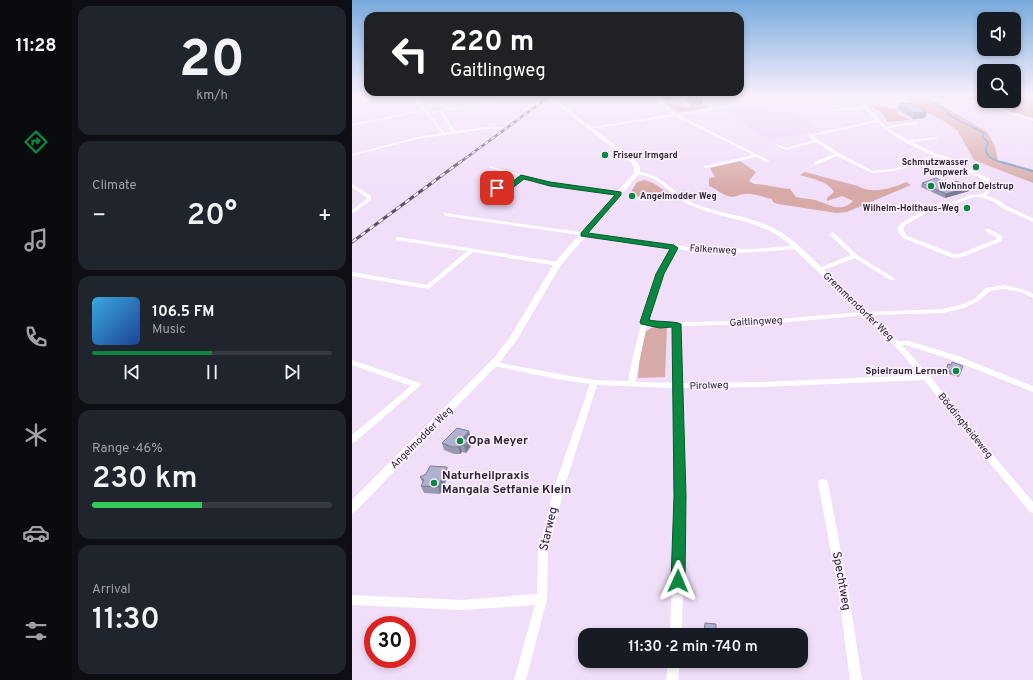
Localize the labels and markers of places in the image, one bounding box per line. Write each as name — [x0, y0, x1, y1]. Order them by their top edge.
marker: Friseur Irmgard — [600, 150, 610, 160]
place label: Friseur Irmgard — [613, 150, 678, 161]
place label: Schmutzwasser Pumpwerk — [902, 157, 968, 178]
marker: Schmutzwasser Pumpwerk — [971, 162, 981, 172]
pin — [480, 171, 514, 205]
marker: Wohnhof Delstrup — [926, 181, 936, 191]
place label: Wohnhof Delstrup — [939, 181, 1014, 192]
marker: Angelmodder Weg — [627, 191, 637, 201]
place label: Angelmodder Weg — [640, 191, 717, 202]
place label: Wilhelm-Holthaus-Weg — [863, 203, 959, 214]
marker: Wilhelm-Holthaus-Weg — [962, 203, 972, 213]
place label: Spielraum Lernen — [865, 365, 948, 378]
marker: Spielraum Lernen — [951, 366, 961, 376]
place label: Opa Meyer — [468, 433, 528, 449]
marker: Opa Meyer — [455, 436, 465, 446]
place label: Naturheilpraxis Mangala Setfanie Klein — [442, 468, 571, 498]
marker: Naturheilpraxis Mangala Setfanie Klein — [429, 478, 439, 488]

